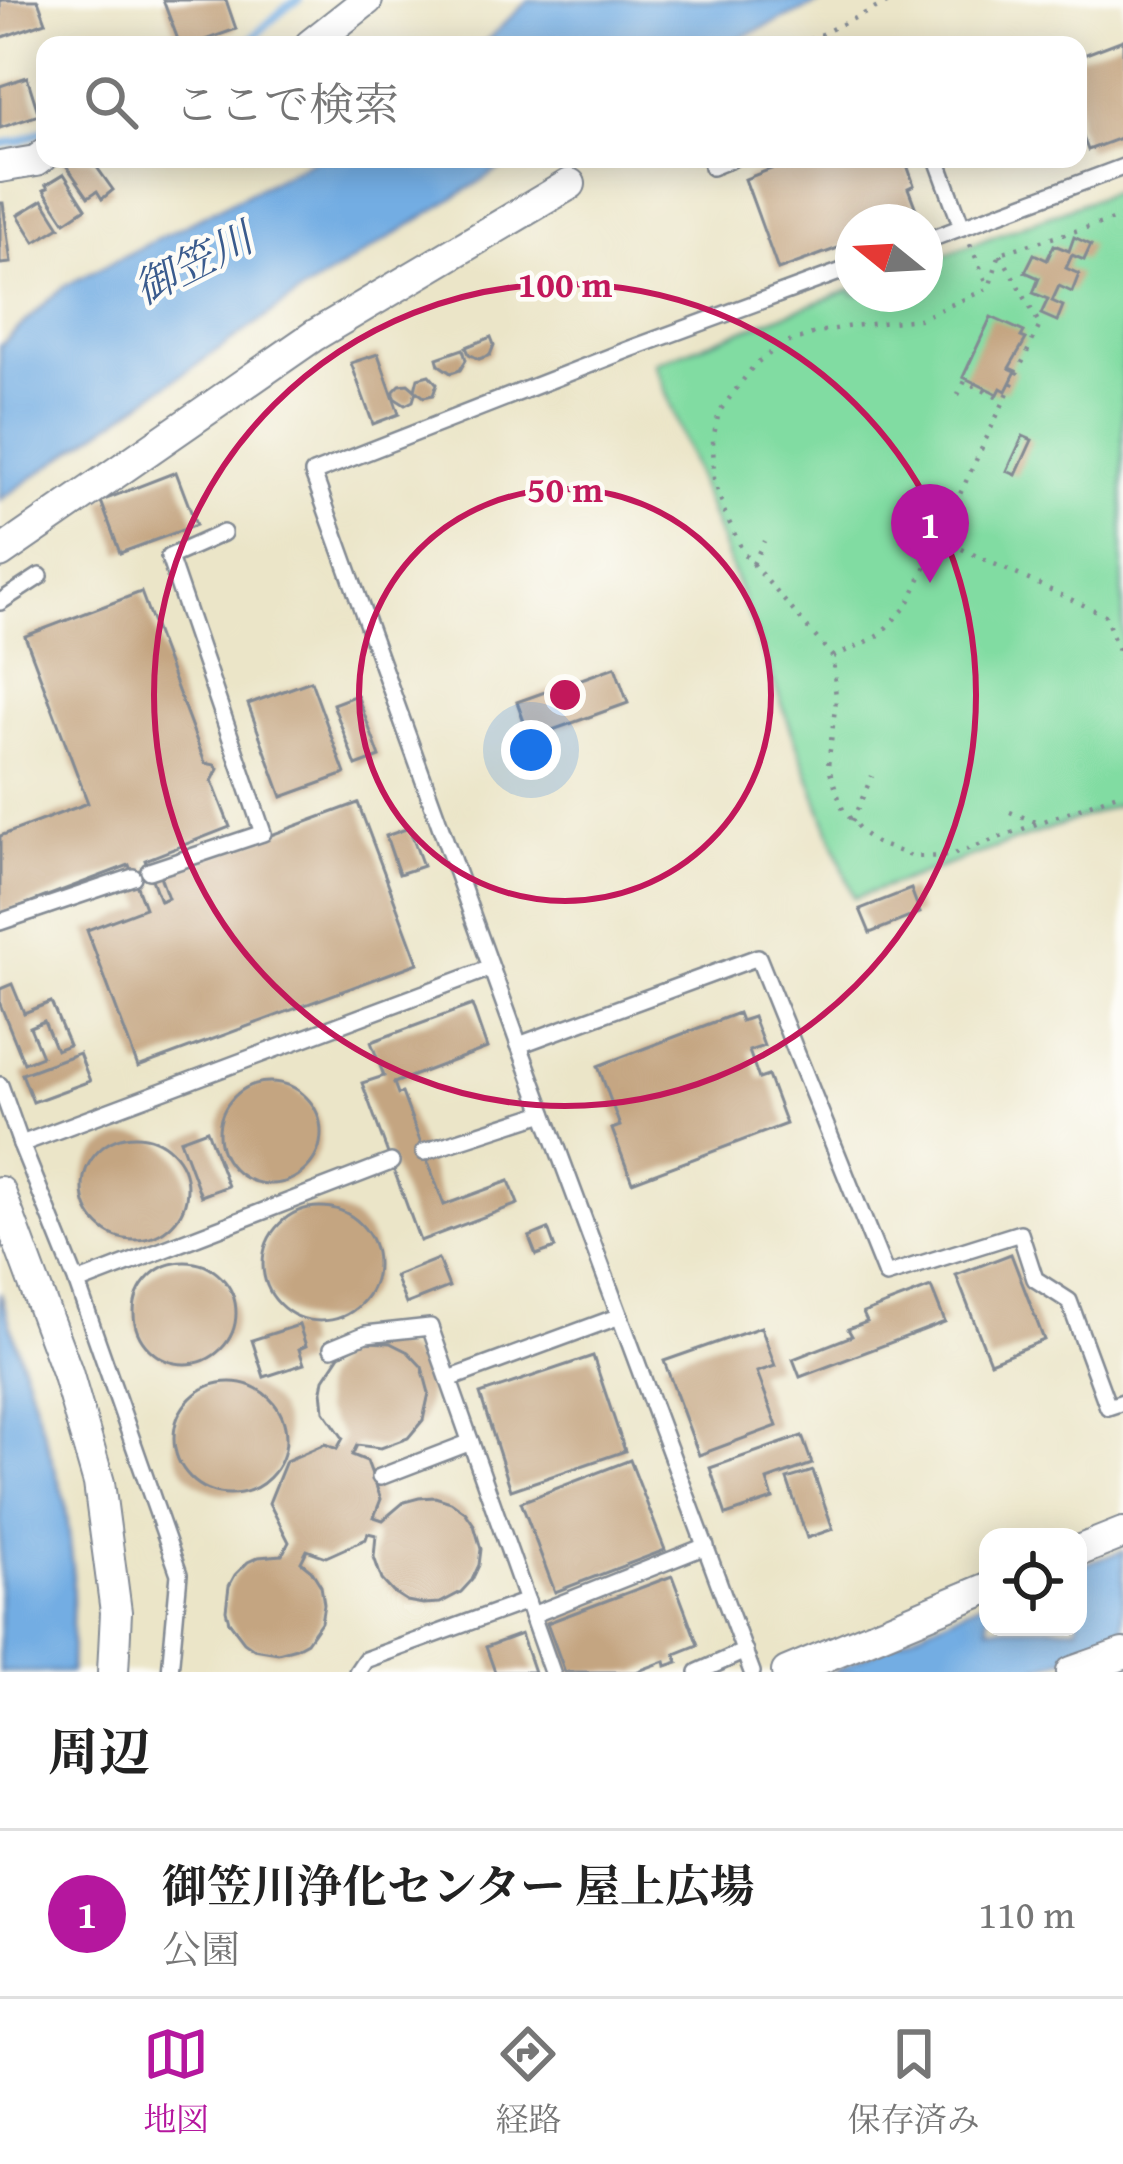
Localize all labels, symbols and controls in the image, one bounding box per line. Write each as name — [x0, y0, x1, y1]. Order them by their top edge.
search box — [36, 36, 1087, 168]
icon: search — [78, 69, 144, 135]
text: ここで検索 — [174, 71, 399, 136]
north arrow — [835, 204, 943, 312]
water label: 御笠川 — [123, 205, 266, 318]
text: 100 m — [518, 257, 613, 310]
text: 50 m — [527, 462, 603, 515]
pin: 1 — [891, 484, 969, 583]
centre of rings — [544, 674, 586, 716]
your location — [501, 720, 561, 780]
map controls — [979, 1528, 1087, 1636]
button: locate — [979, 1528, 1087, 1636]
text: 周辺 — [48, 1714, 150, 1789]
text: 御笠川浄化センター 屋上広場 — [162, 1853, 755, 1918]
text: 1 — [77, 1885, 97, 1942]
text: 110 m — [978, 1885, 1075, 1942]
text: 公園 — [162, 1920, 240, 1977]
tab: 地図 — [143, 2021, 209, 2143]
tab: 経路 — [495, 2021, 561, 2143]
tab: 保存済み — [848, 2021, 980, 2143]

